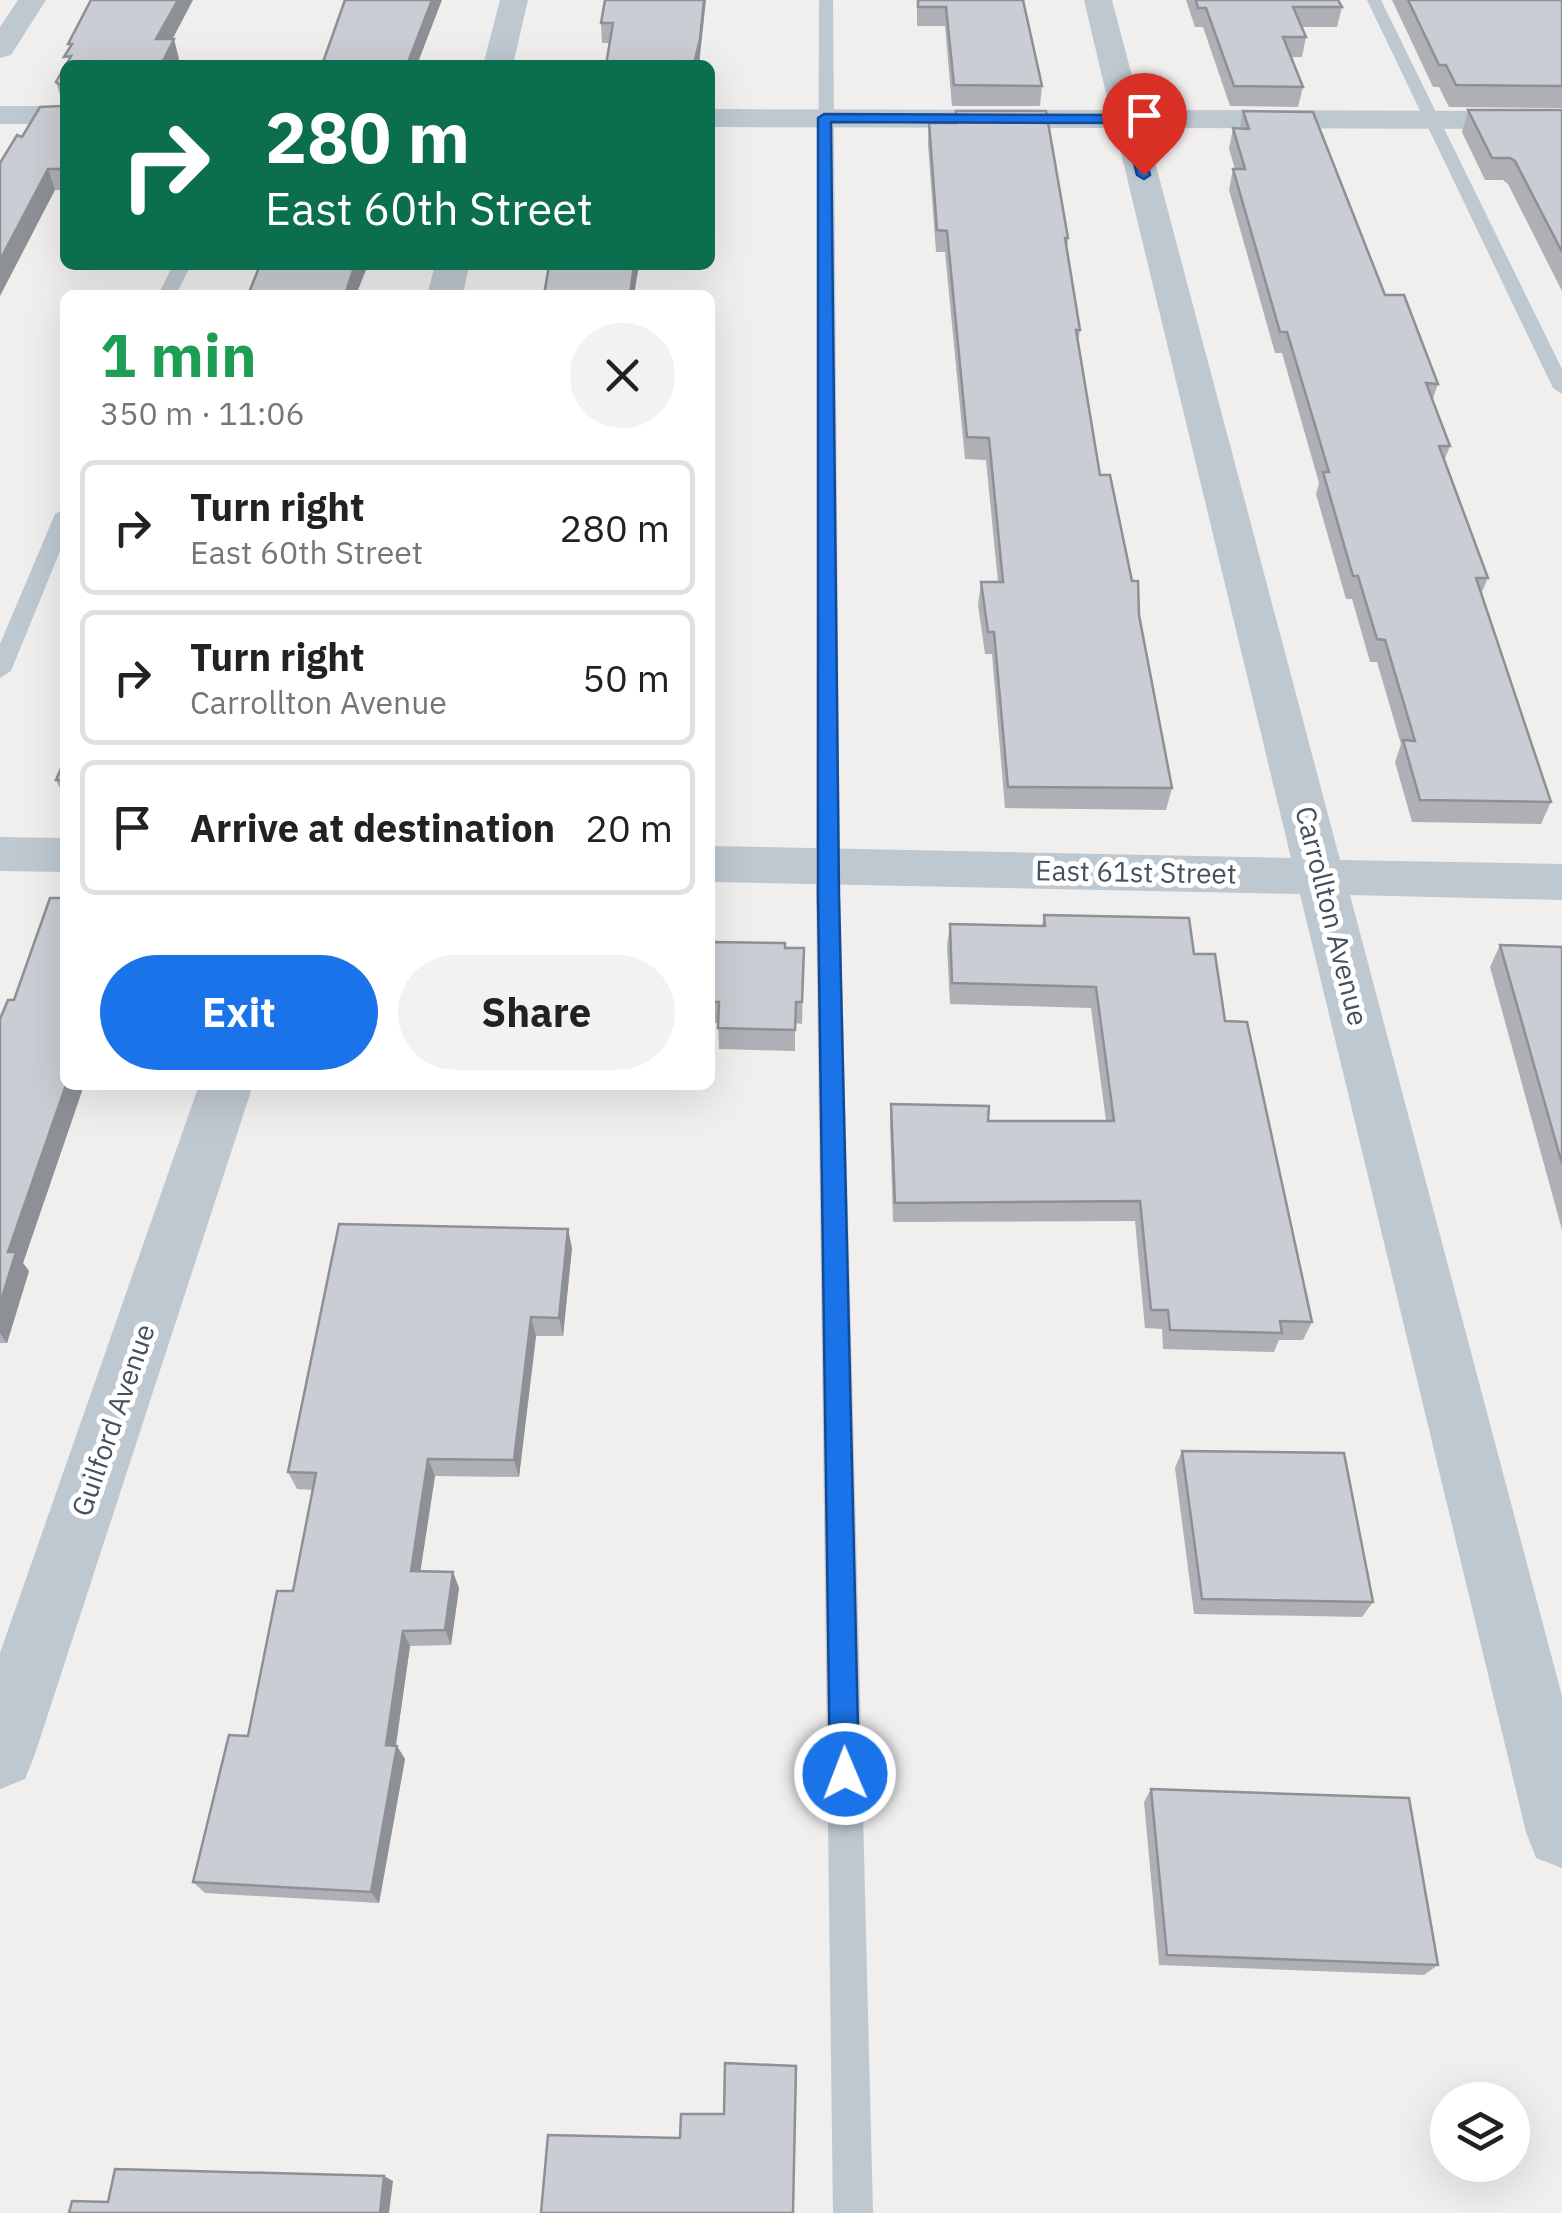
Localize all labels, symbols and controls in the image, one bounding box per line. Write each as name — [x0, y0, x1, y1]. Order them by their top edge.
pin — [1102, 73, 1187, 176]
icon: arrive — [1117, 88, 1172, 143]
text: 280 m — [265, 91, 470, 182]
icon: right — [100, 100, 230, 230]
text: East 60th Street — [265, 179, 593, 237]
text: 1 min — [100, 315, 257, 394]
button: close — [570, 323, 675, 428]
text: 350 m · 11:06 — [100, 392, 305, 434]
text: Turn right — [190, 482, 365, 531]
icon: right — [105, 500, 160, 555]
text: 280 m — [559, 503, 670, 552]
text: East 60th Street — [190, 531, 423, 573]
text: Turn right — [190, 632, 365, 681]
icon: right — [105, 650, 160, 705]
text: 50 m — [582, 653, 670, 702]
text: Carrollton Avenue — [190, 681, 447, 723]
icon: arrive — [105, 800, 160, 855]
street label: Carrollton Avenue — [1287, 802, 1378, 1029]
text: Arrive at destination — [190, 803, 555, 852]
text: 20 m — [585, 803, 673, 852]
street label: East 61st Street — [1035, 851, 1237, 892]
button: Exit — [100, 955, 378, 1070]
button: Share — [398, 955, 675, 1070]
street label: Guilford Avenue — [62, 1319, 163, 1521]
position arrow — [793, 1722, 897, 1826]
map controls — [1430, 2082, 1530, 2182]
button: layers — [1430, 2082, 1530, 2182]

